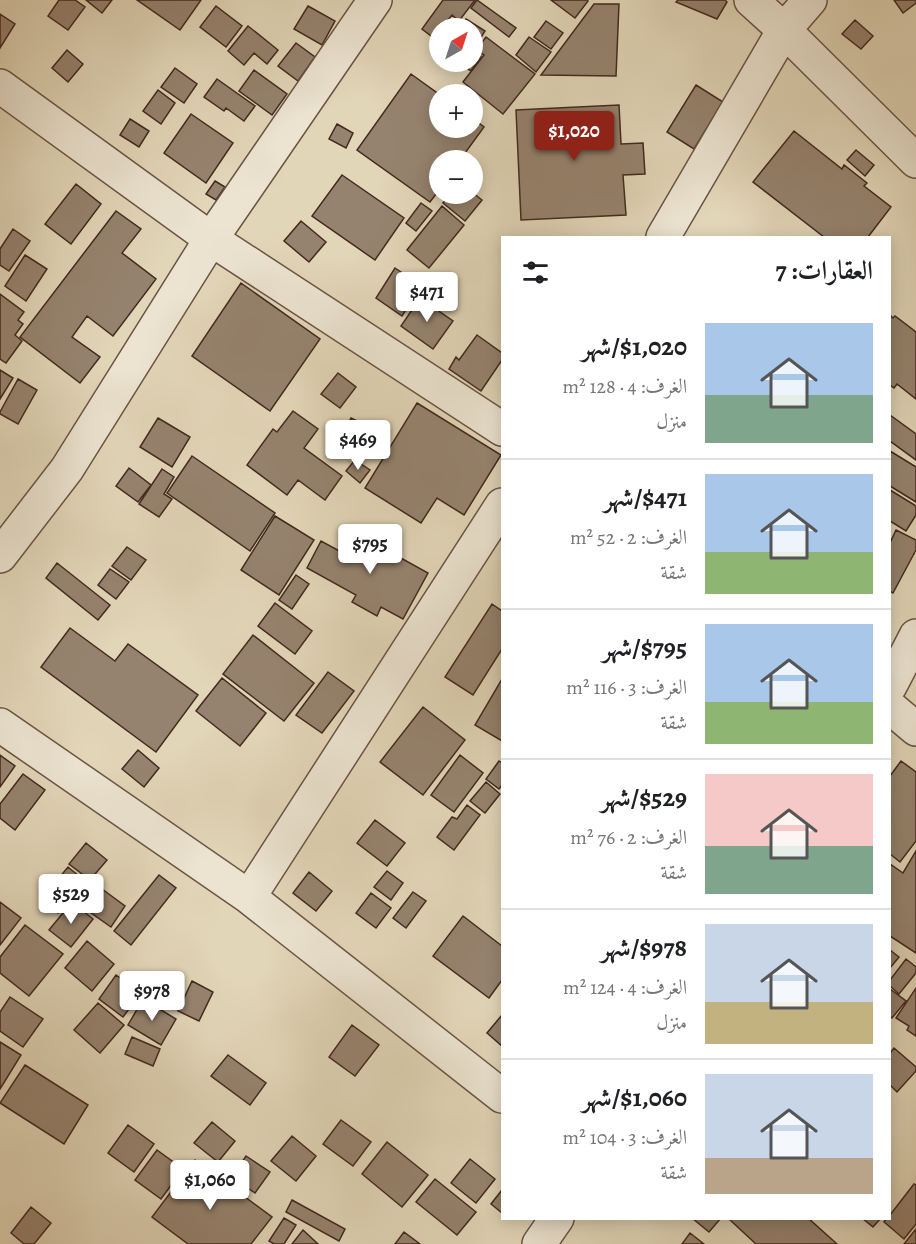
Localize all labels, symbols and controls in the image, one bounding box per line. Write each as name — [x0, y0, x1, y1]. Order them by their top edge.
north arrow — [429, 18, 483, 72]
map controls — [429, 18, 483, 204]
button: + — [429, 84, 483, 138]
pin: $1,020 — [525, 111, 623, 162]
text: $1,020 — [548, 117, 600, 144]
button: − — [429, 150, 483, 204]
text: العقارات: 7 — [776, 253, 873, 288]
icon: filters — [519, 256, 552, 289]
pin: $471 — [391, 272, 463, 323]
text: $471 — [410, 278, 444, 305]
text: $1,020/شهر — [581, 329, 687, 364]
icon: home — [753, 347, 825, 419]
text: الغرف: 4 · 128 m² — [562, 373, 687, 400]
text: منزل — [656, 408, 687, 435]
pin: $469 — [322, 420, 394, 471]
text: $469 — [339, 426, 377, 453]
text: $471/شهر — [604, 480, 687, 515]
icon: home — [753, 498, 825, 570]
pin: $795 — [334, 524, 406, 575]
text: الغرف: 2 · 52 m² — [570, 524, 687, 551]
text: $795 — [352, 530, 388, 557]
text: شقة — [661, 559, 687, 586]
text: $795/شهر — [602, 630, 687, 665]
icon: home — [753, 648, 825, 720]
text: الغرف: 3 · 116 m² — [566, 674, 687, 701]
text: شقة — [661, 709, 687, 736]
text: $529/شهر — [601, 780, 687, 815]
icon: home — [753, 798, 825, 870]
text: الغرف: 2 · 76 m² — [570, 824, 687, 851]
text: شقة — [661, 859, 687, 886]
pin: $529 — [35, 874, 107, 925]
text: $529 — [53, 880, 89, 907]
text: $978/شهر — [601, 930, 687, 965]
icon: home — [753, 948, 825, 1020]
pin: $978 — [116, 971, 188, 1022]
text: الغرف: 4 · 124 m² — [563, 974, 687, 1001]
text: $978 — [134, 977, 170, 1004]
text: منزل — [656, 1009, 687, 1036]
text: $1,060/شهر — [582, 1080, 687, 1115]
icon: home — [753, 1098, 825, 1170]
text: الغرف: 3 · 104 m² — [563, 1124, 687, 1151]
text: شقة — [661, 1159, 687, 1186]
pin: $1,060 — [161, 1160, 259, 1211]
text: $1,060 — [184, 1166, 236, 1193]

